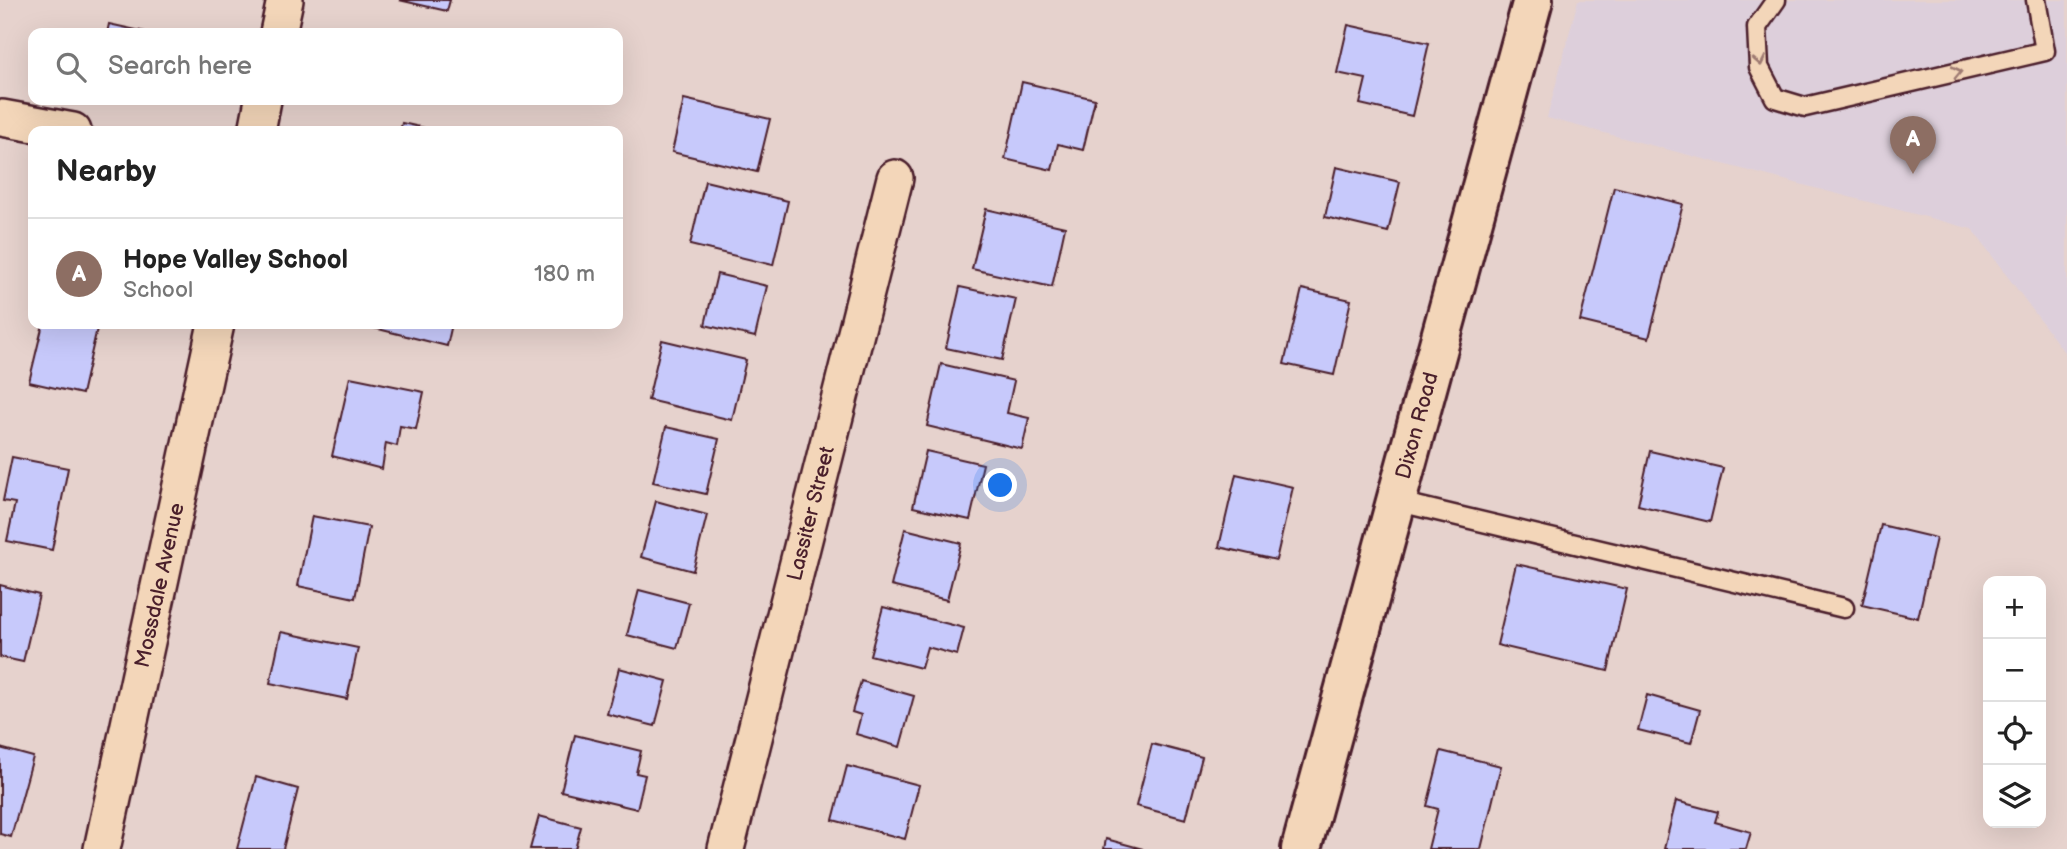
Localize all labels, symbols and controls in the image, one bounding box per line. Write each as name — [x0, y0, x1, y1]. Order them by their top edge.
search box — [28, 28, 623, 105]
icon: search — [52, 48, 90, 86]
text: Search here — [108, 51, 252, 82]
one-way arrow — [1752, 56, 1767, 67]
one-way arrow — [1951, 66, 1963, 80]
pin: A — [1890, 116, 1936, 174]
text: Nearby — [56, 154, 156, 190]
text: Hope Valley School — [123, 245, 348, 276]
text: A — [72, 260, 86, 288]
text: 180 m — [534, 260, 595, 288]
text: School — [123, 276, 193, 304]
street label: Dixon Road — [1390, 369, 1443, 482]
street label: Lassiter Street — [782, 443, 840, 583]
your location — [983, 468, 1017, 502]
street label: Mossdale Avenue — [129, 500, 189, 670]
map controls — [1983, 576, 2046, 828]
button: + — [1983, 576, 2046, 639]
button: − — [1983, 639, 2046, 702]
button: locate — [1983, 702, 2046, 765]
button: layers — [1983, 765, 2046, 828]

